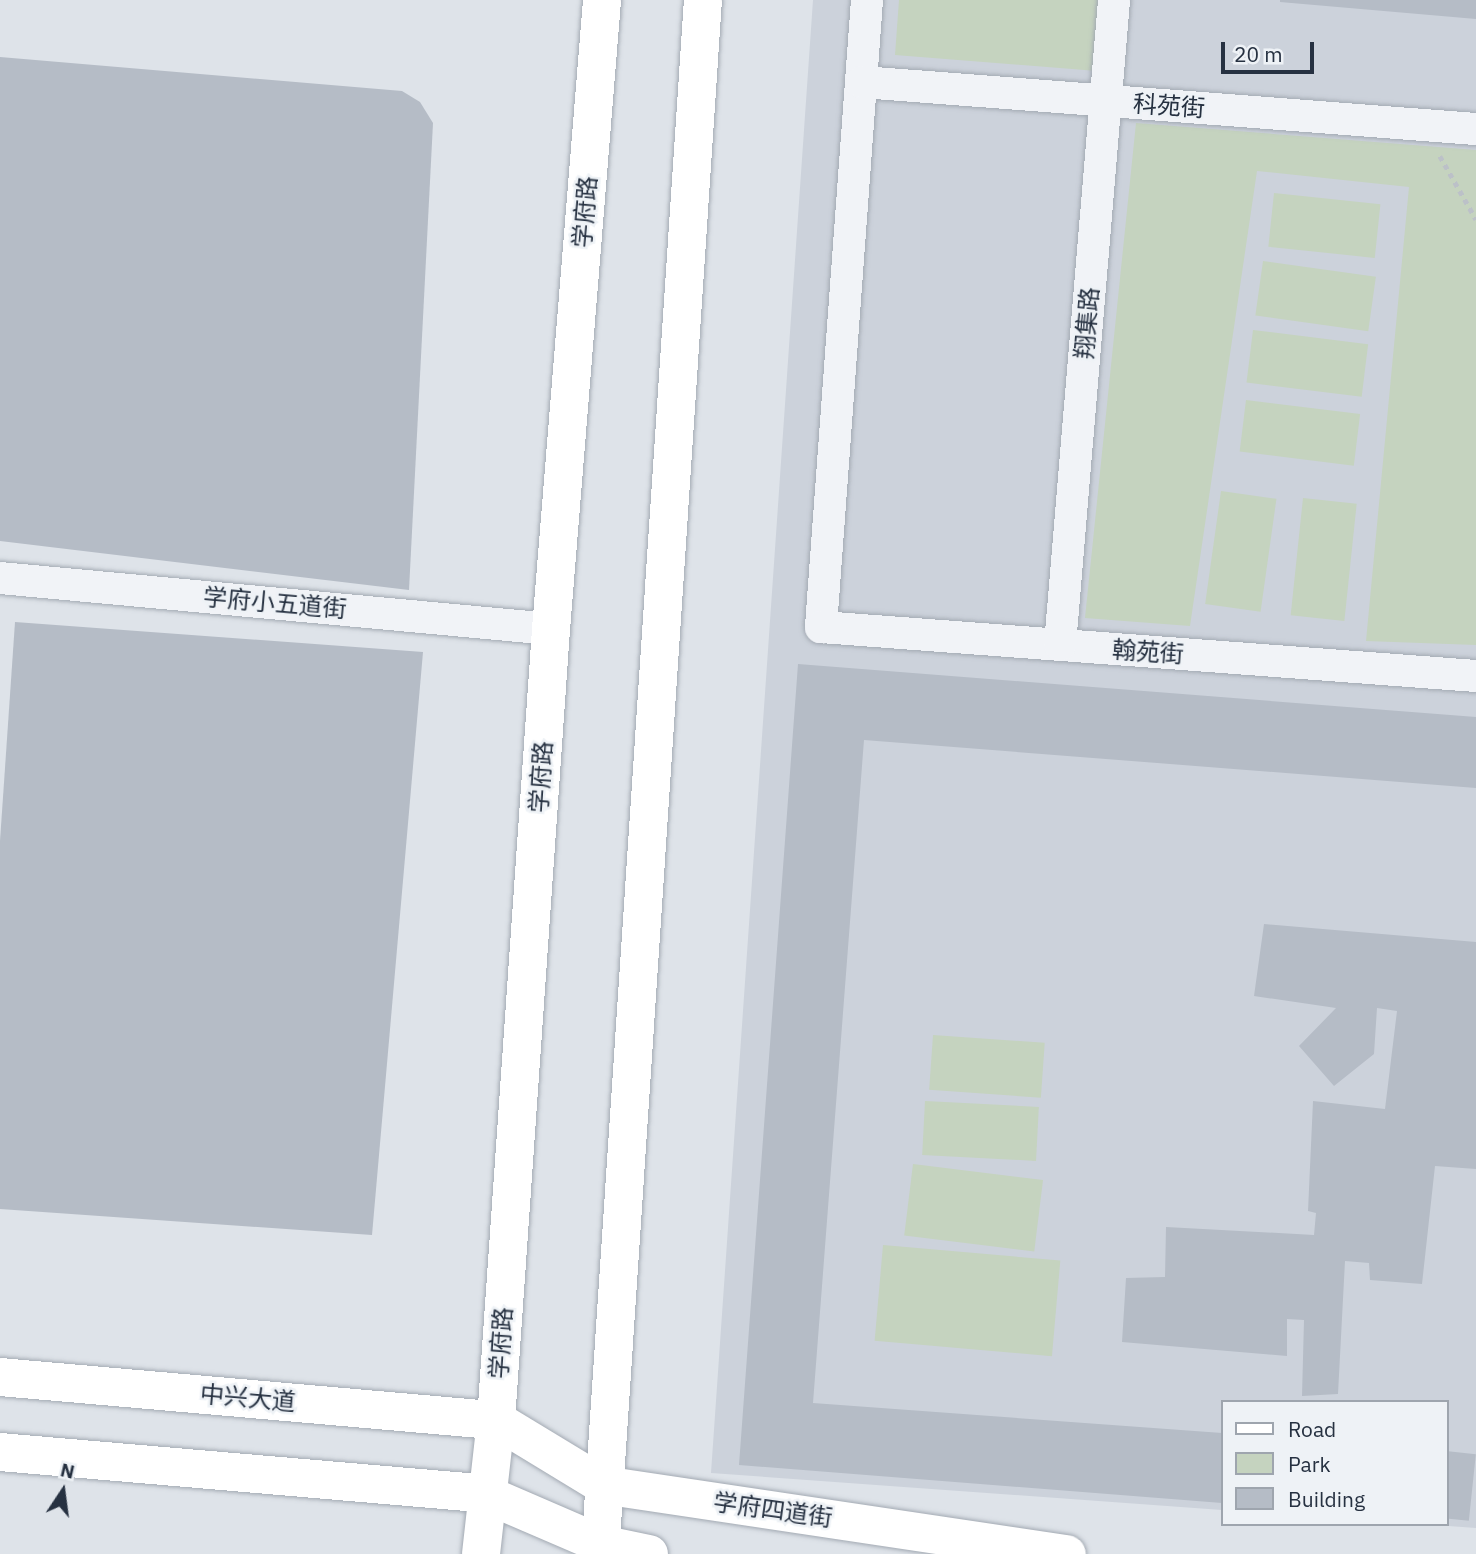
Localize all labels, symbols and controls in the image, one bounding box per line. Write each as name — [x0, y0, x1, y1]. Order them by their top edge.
scale bar — [1224, 28, 1317, 72]
text: 20 m — [1234, 40, 1283, 68]
street label: 科苑街 — [1132, 89, 1206, 123]
street label: 学府路 — [568, 175, 602, 249]
street label: 翔集路 — [1070, 286, 1104, 360]
street label: 学府小五道街 — [202, 582, 348, 624]
street label: 翰苑街 — [1111, 635, 1185, 669]
street label: 学府路 — [524, 740, 558, 814]
street label: 学府路 — [484, 1306, 518, 1380]
street label: 中兴大道 — [199, 1379, 297, 1417]
legend — [1220, 1400, 1448, 1526]
text: Road — [1288, 1415, 1336, 1443]
text: Park — [1288, 1450, 1331, 1478]
north arrow — [28, 1456, 98, 1526]
text: N — [58, 1457, 77, 1484]
text: Building — [1288, 1485, 1365, 1513]
street label: 学府四道街 — [712, 1487, 834, 1533]

